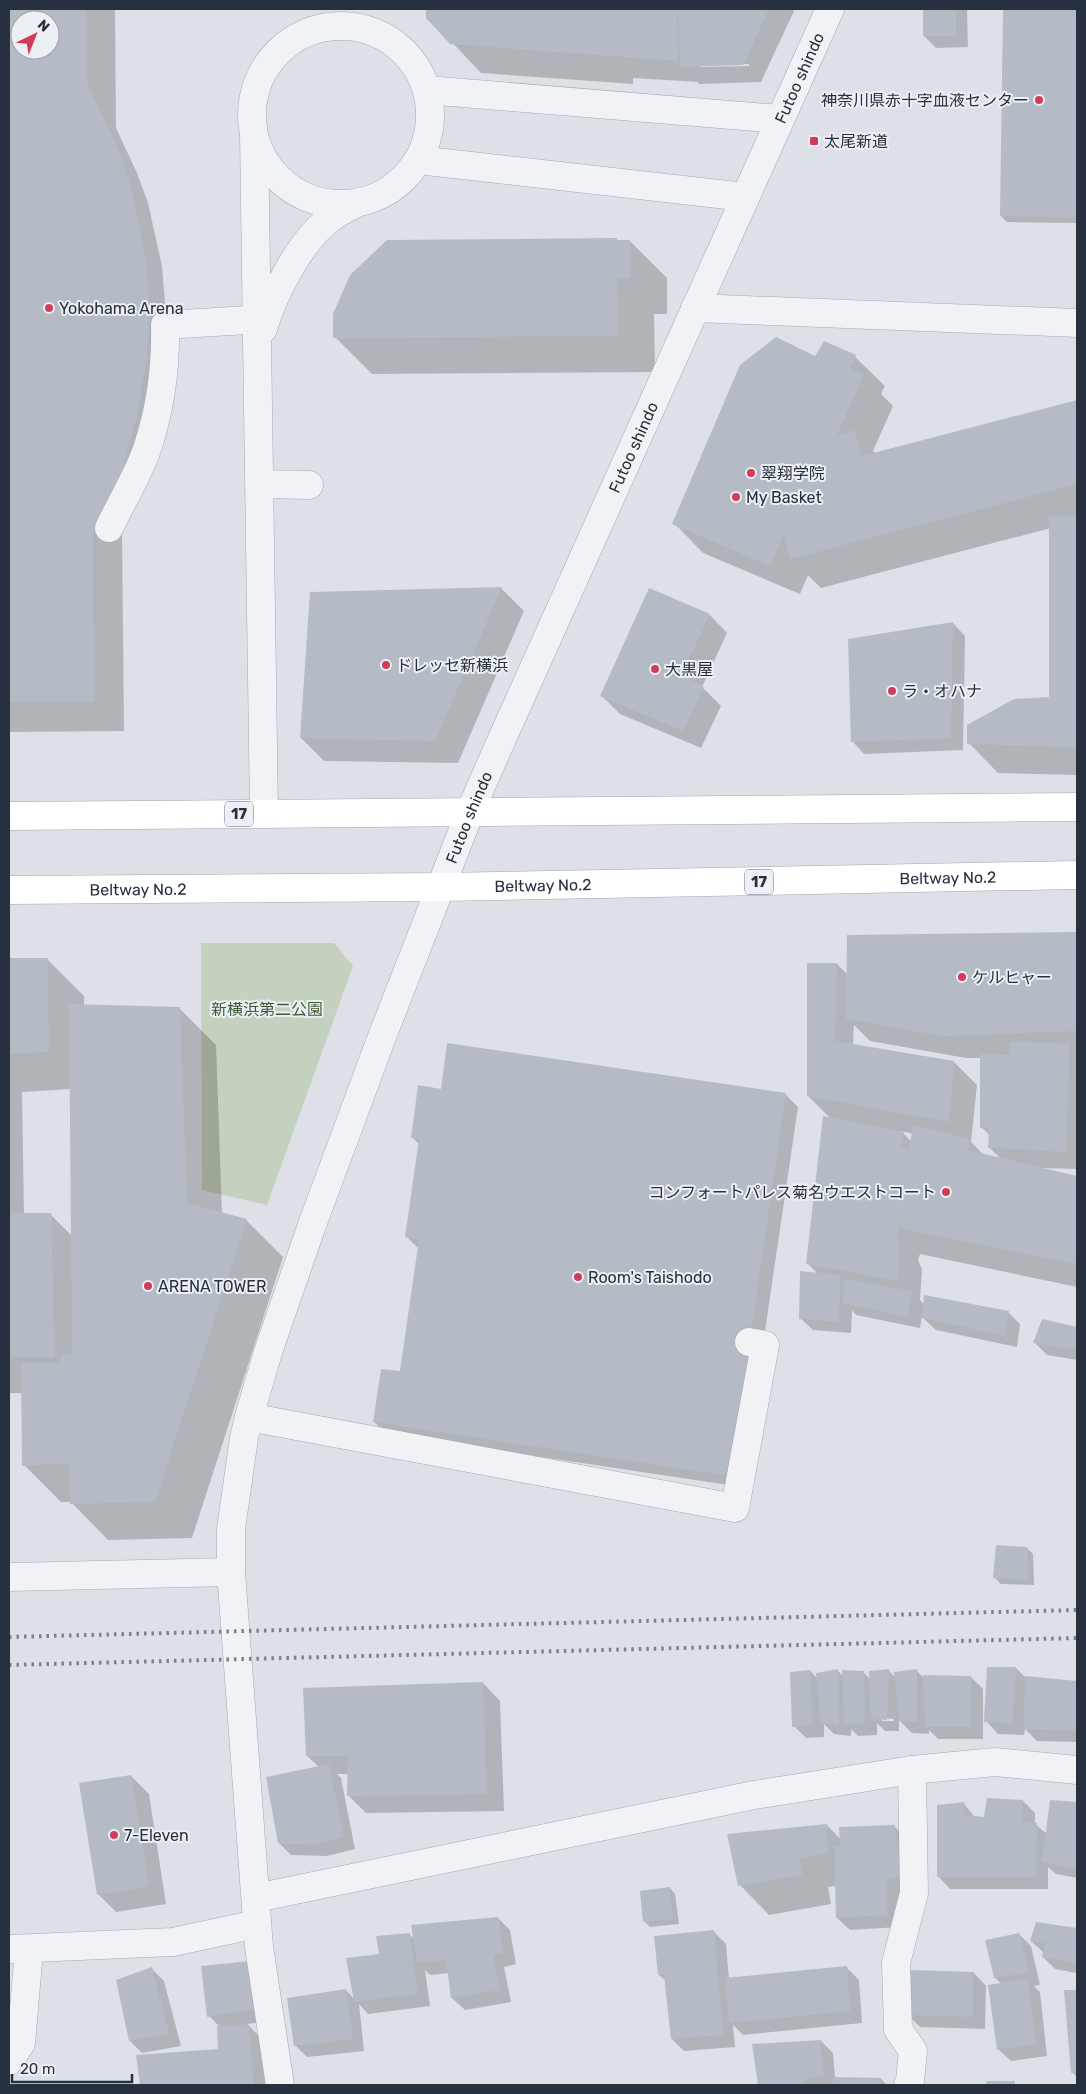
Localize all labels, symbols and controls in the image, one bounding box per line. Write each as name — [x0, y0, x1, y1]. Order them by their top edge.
north arrow — [10, 10, 60, 60]
text: N — [34, 16, 53, 36]
street label: Futoo shindo — [771, 30, 828, 126]
place label: 神奈川県赤十字血液センター — [821, 91, 1029, 110]
marker: 神奈川県赤十字血液センター — [1033, 94, 1045, 106]
place label: 太尾新道 — [824, 132, 888, 151]
marker: 太尾新道 — [808, 135, 820, 147]
place label: Yokohama Arena — [59, 299, 184, 318]
marker: Yokohama Arena — [43, 302, 55, 314]
street label: Futoo shindo — [605, 399, 662, 496]
place label: 翠翔学院 — [761, 464, 825, 483]
marker: 翠翔学院 — [745, 467, 757, 479]
place label: My Basket — [746, 488, 822, 507]
marker: My Basket — [730, 491, 742, 503]
place label: ドレッセ新横浜 — [396, 656, 508, 675]
marker: ドレッセ新横浜 — [380, 659, 392, 671]
place label: 大黒屋 — [665, 660, 713, 679]
marker: 大黒屋 — [649, 663, 661, 675]
place label: ラ・オハナ — [902, 682, 982, 701]
marker: ラ・オハナ — [886, 685, 898, 697]
street label: Futoo shindo — [442, 769, 496, 866]
road number: 17 — [225, 802, 253, 826]
street label: Beltway No.2 — [899, 868, 997, 888]
road number: 17 — [745, 870, 773, 894]
street label: Beltway No.2 — [494, 875, 592, 896]
street label: Beltway No.2 — [89, 880, 187, 899]
place label: ケルヒャー — [972, 968, 1052, 987]
marker: ケルヒャー — [956, 971, 968, 983]
park label: 新横浜第二公園 — [211, 1000, 323, 1019]
place label: コンフォートパレス菊名ウエストコート — [648, 1183, 936, 1202]
marker: コンフォートパレス菊名ウエストコート — [940, 1186, 952, 1198]
place label: Room's Taishodo — [588, 1268, 712, 1287]
marker: Room's Taishodo — [572, 1271, 584, 1283]
place label: ARENA TOWER — [158, 1277, 267, 1296]
marker: ARENA TOWER — [142, 1280, 154, 1292]
place label: 7-Eleven — [124, 1826, 189, 1845]
marker: 7-Eleven — [108, 1829, 120, 1841]
scale bar — [12, 2052, 132, 2084]
text: 20 m — [20, 2060, 55, 2078]

